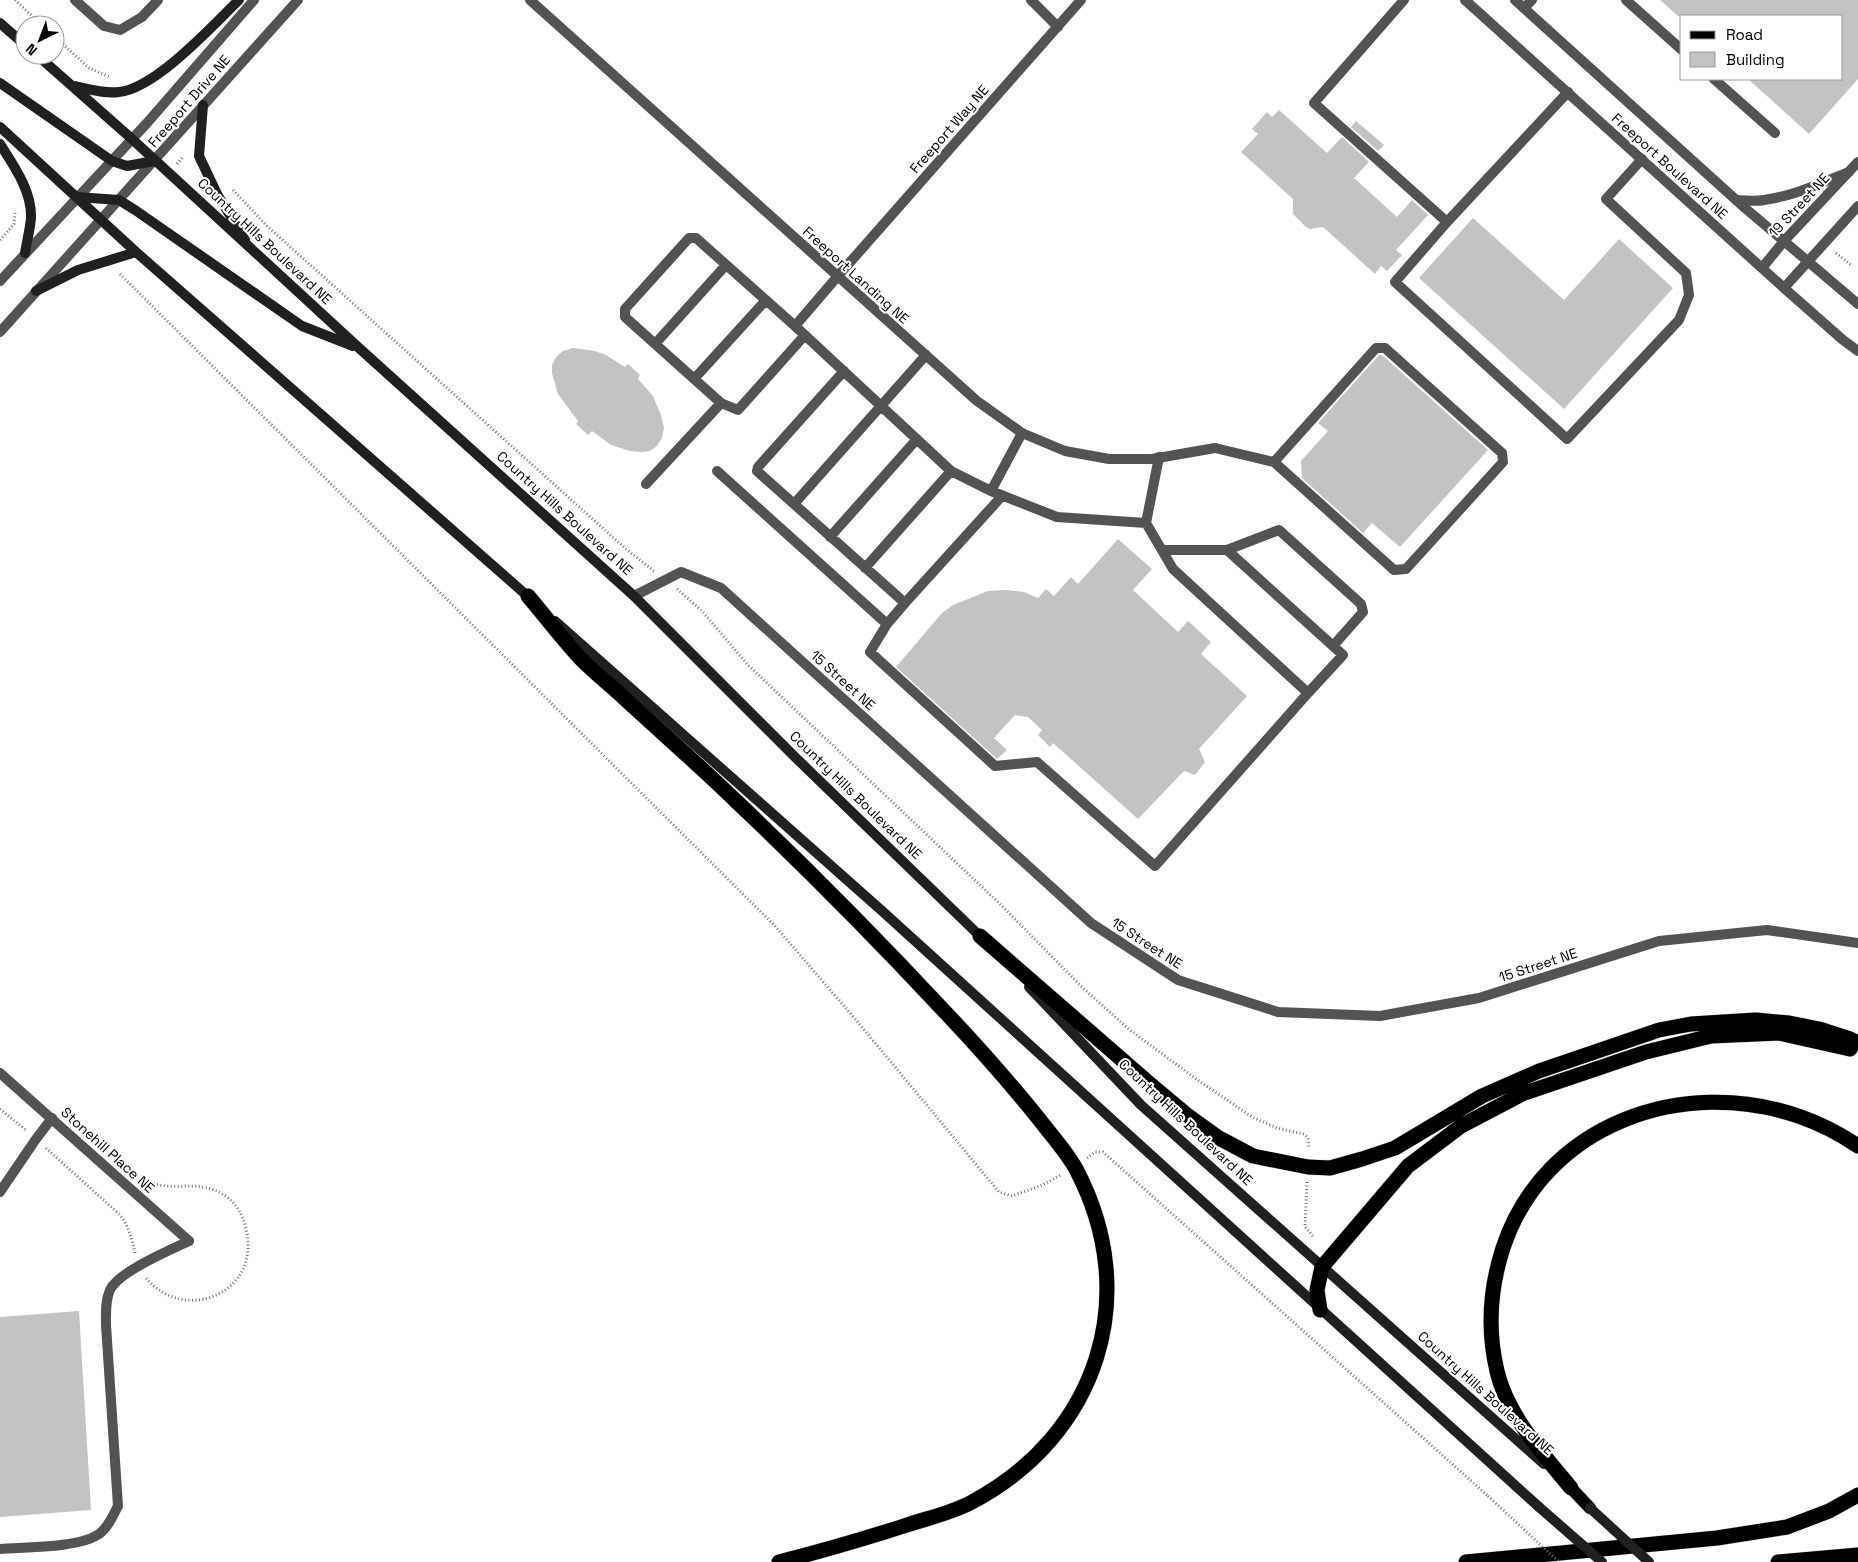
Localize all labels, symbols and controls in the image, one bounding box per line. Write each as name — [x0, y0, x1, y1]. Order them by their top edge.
north arrow — [15, 15, 65, 65]
legend — [1680, 15, 1843, 80]
text: Road — [1726, 25, 1763, 44]
text: N — [22, 40, 41, 59]
text: Building — [1726, 50, 1785, 69]
street label: Freeport Drive NE — [144, 51, 234, 151]
street label: Freeport Way NE — [906, 81, 992, 177]
street label: Freeport Boulevard NE — [1608, 109, 1732, 223]
street label: 19 Street NE — [1765, 169, 1833, 241]
street label: Country Hills Boulevard NE — [194, 174, 336, 308]
street label: Freeport Landing NE — [799, 222, 913, 328]
street label: Country Hills Boulevard NE — [493, 447, 637, 579]
street label: 15 Street NE — [807, 646, 879, 714]
street label: Country Hills Boulevard NE — [786, 727, 926, 863]
street label: 15 Street NE — [1108, 913, 1186, 973]
street label: 15 Street NE — [1497, 944, 1580, 986]
street label: Country Hills Boulevard NE — [1115, 1055, 1257, 1189]
street label: Stonehill Place NE — [57, 1103, 159, 1197]
street label: Country Hills Boulevard NE — [1414, 1327, 1558, 1459]

